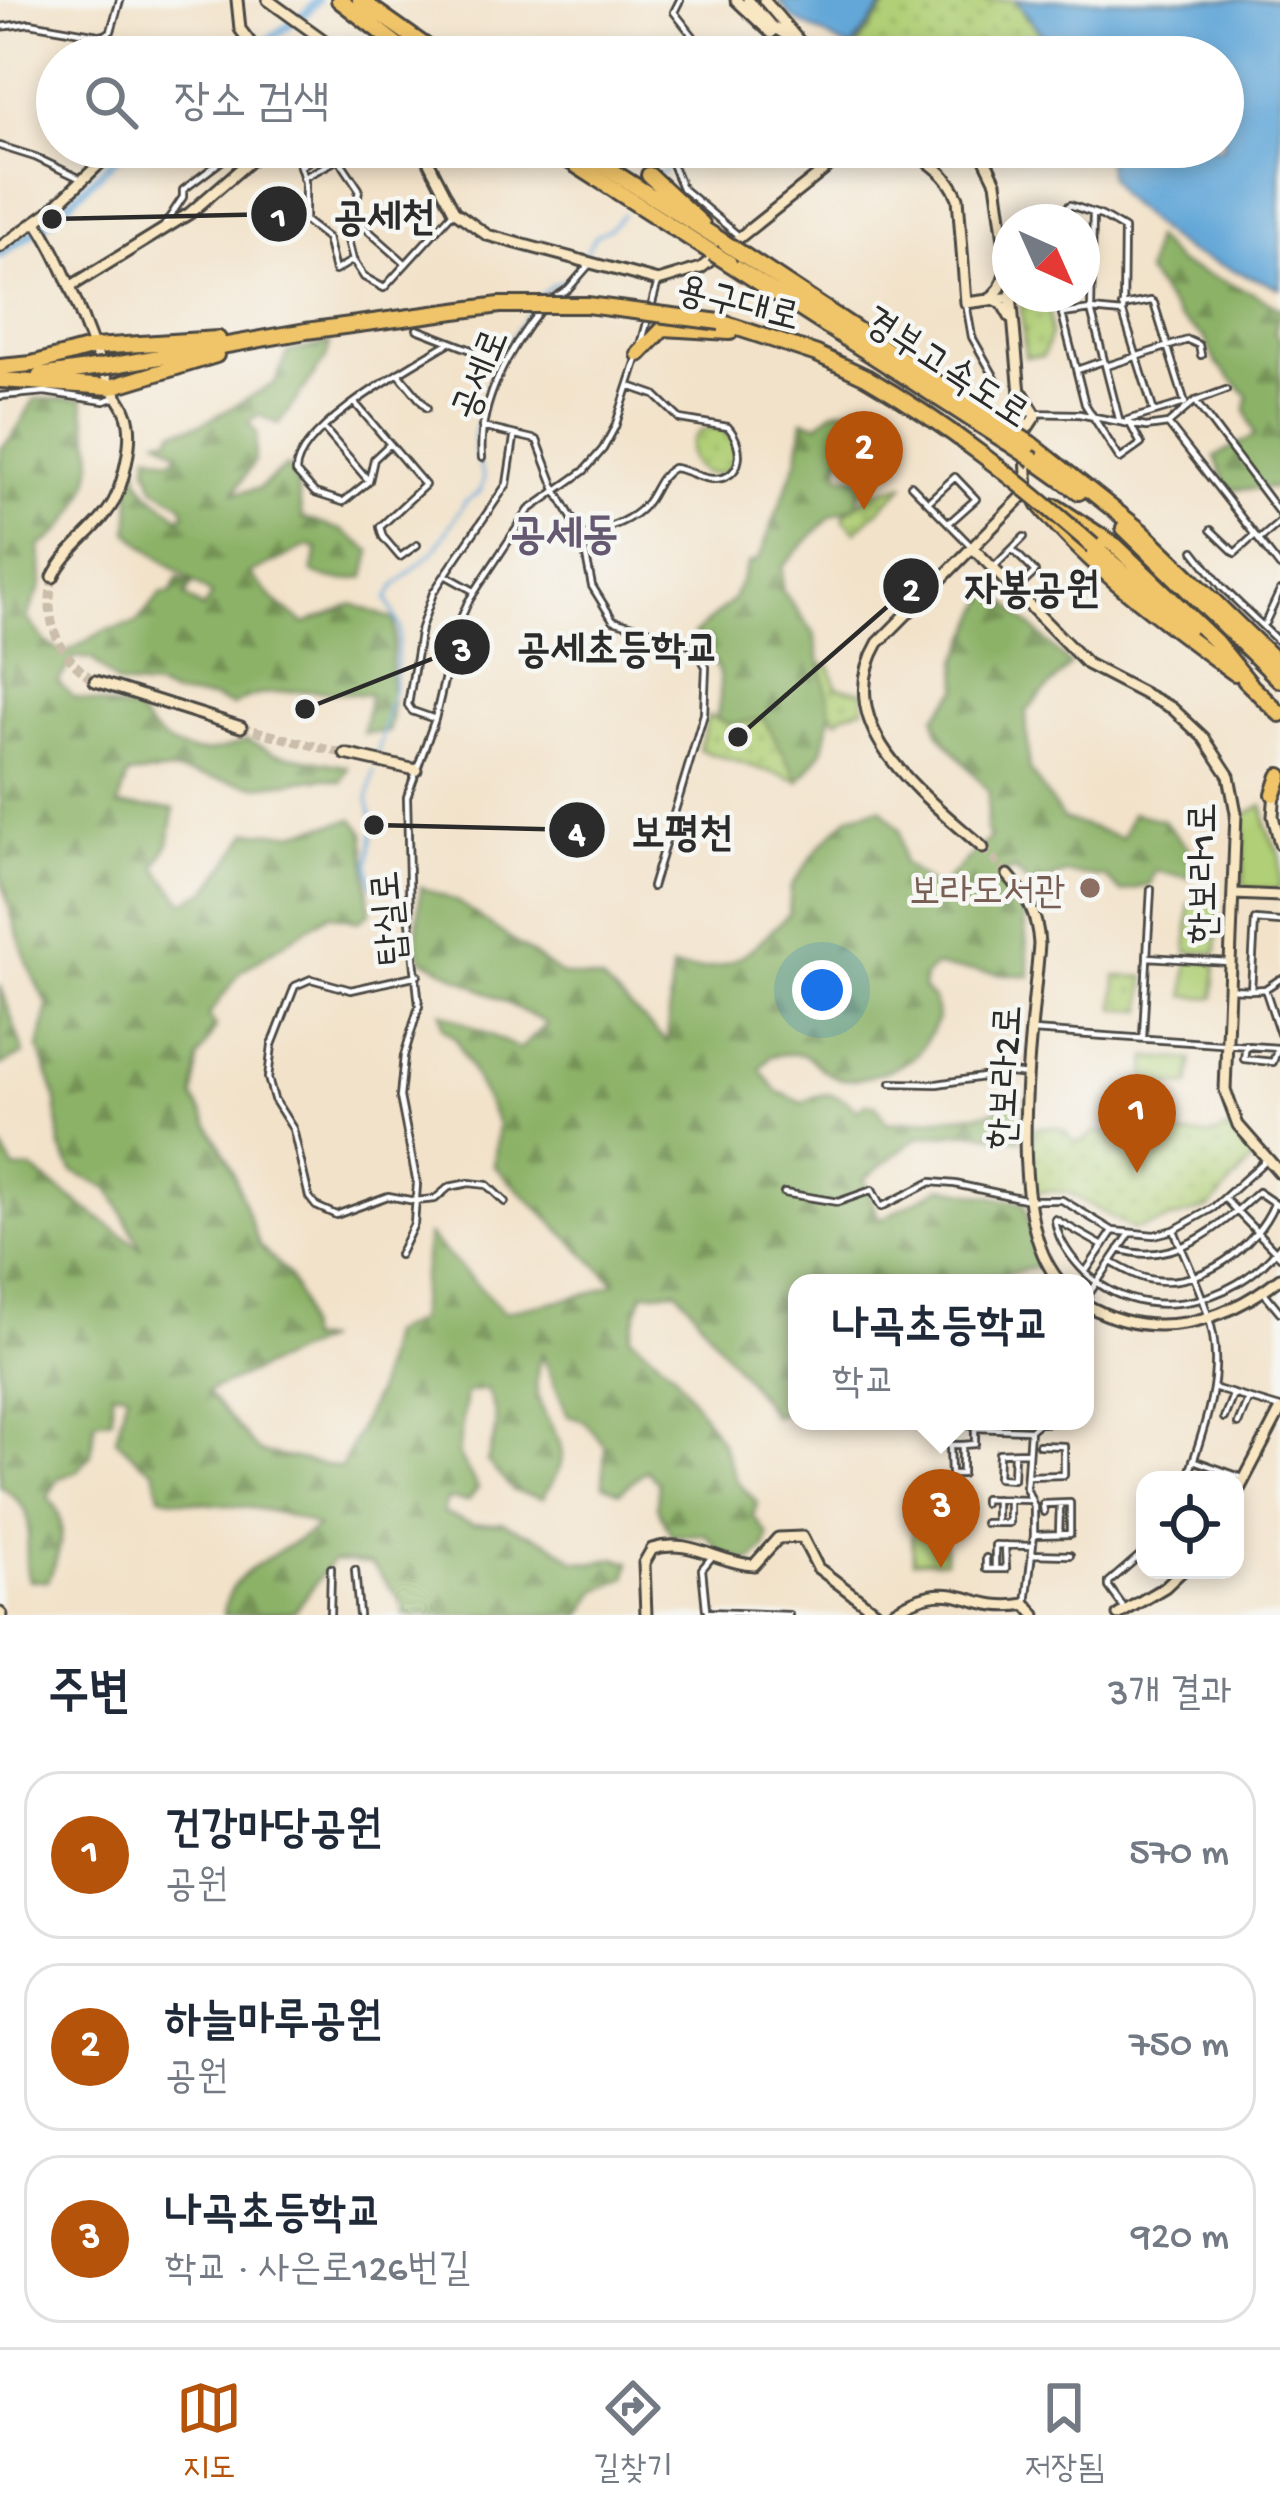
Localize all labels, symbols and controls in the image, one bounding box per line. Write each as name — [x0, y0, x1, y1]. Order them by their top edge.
search box — [36, 36, 1244, 168]
icon: search — [78, 69, 144, 135]
text: 장소 검색 — [174, 79, 330, 132]
callout: 공세천 — [249, 175, 459, 253]
text: 공세천 — [333, 197, 435, 246]
text: 1 — [270, 199, 286, 242]
north arrow — [992, 204, 1100, 312]
street label: 용구대로 — [671, 269, 804, 344]
street label: 경부고속도로 — [853, 300, 1036, 441]
street label: 공세로 — [445, 323, 522, 428]
pin: 2 — [825, 411, 903, 510]
district label: 공세동 — [510, 512, 618, 565]
callout: 자봉공원 — [881, 547, 1124, 625]
text: 자봉공원 — [964, 569, 1100, 618]
text: 2 — [902, 571, 920, 614]
callout: 공세초등학교 — [432, 608, 743, 686]
text: 공세초등학교 — [517, 629, 719, 678]
text: 3 — [452, 631, 471, 674]
callout: 보평천 — [547, 791, 756, 869]
street label: 한보라1로 — [1184, 802, 1230, 944]
text: 보평천 — [631, 813, 733, 862]
text: 4 — [567, 815, 586, 858]
street label: 탑실로 — [366, 868, 420, 966]
place label: 보라도서관 — [909, 872, 1066, 918]
marker: 보라도서관 — [1077, 875, 1103, 901]
your location — [792, 960, 852, 1020]
street label: 한보라2로 — [982, 1004, 1036, 1151]
pin: 1 — [1098, 1074, 1176, 1173]
popup — [788, 1274, 1094, 1430]
text: 나곡초등학교 — [832, 1303, 1050, 1356]
text: 학교 — [832, 1362, 895, 1408]
pin: 3 — [902, 1469, 980, 1568]
map controls — [1136, 1471, 1244, 1579]
button: locate — [1136, 1471, 1244, 1579]
text: 주변 — [48, 1667, 130, 1727]
text: 3개 결과 — [1108, 1673, 1232, 1719]
text: 건강마당공원 — [165, 1806, 382, 1859]
text: 1 — [82, 1832, 98, 1878]
text: 570 m — [1129, 1832, 1229, 1878]
text: 공원 — [165, 1865, 228, 1911]
text: 하늘마루공원 — [165, 1998, 382, 2051]
text: 2 — [80, 2024, 100, 2070]
text: 750 m — [1129, 2024, 1229, 2070]
text: 공원 — [165, 2057, 228, 2103]
text: 나곡초등학교 — [165, 2190, 382, 2243]
text: 3 — [80, 2216, 100, 2262]
text: 920 m — [1131, 2216, 1229, 2262]
text: 학교 · 사은로126번길 — [165, 2249, 470, 2295]
tab: 지도 — [176, 2375, 242, 2490]
tab: 길찾기 — [593, 2375, 673, 2490]
tab: 저장됨 — [1025, 2375, 1104, 2490]

